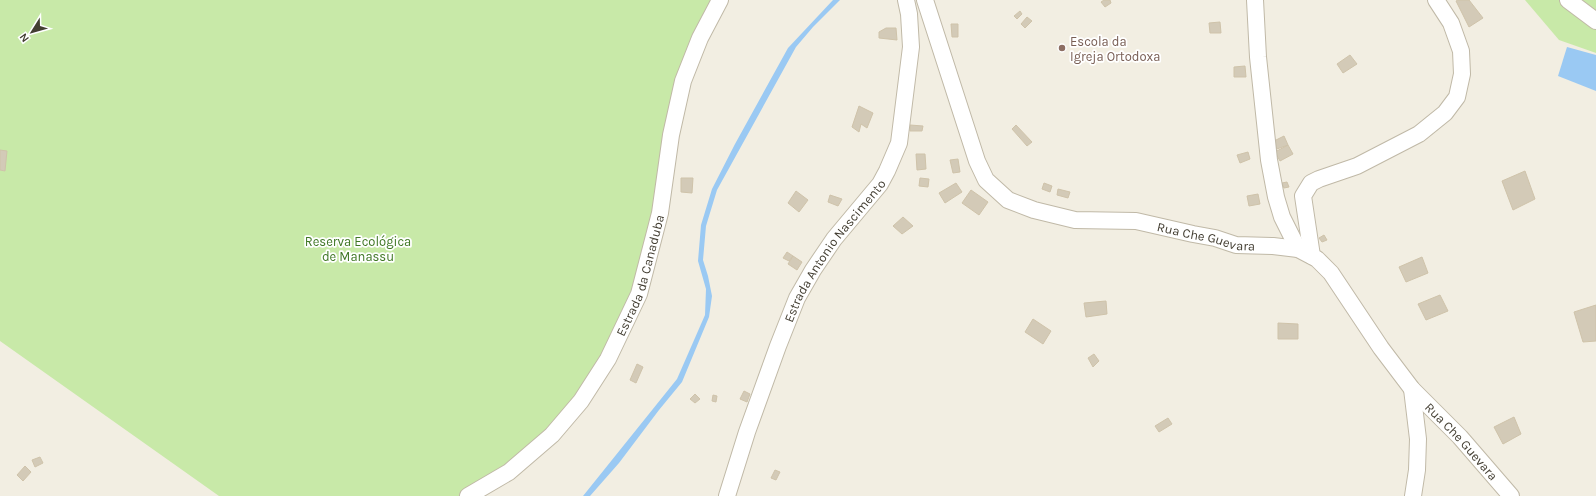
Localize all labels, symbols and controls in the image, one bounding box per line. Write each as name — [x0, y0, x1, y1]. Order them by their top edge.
north arrow — [12, 12, 52, 52]
text: N — [17, 31, 32, 45]
place label: Escola da Igreja Ortodoxa — [1070, 34, 1160, 64]
marker: Escola da Igreja Ortodoxa — [1057, 43, 1067, 53]
street label: Estrada Antonio Nascimento — [781, 177, 889, 324]
street label: Estrada da Canaduba — [613, 213, 667, 339]
street label: Rua Che Guevara — [1156, 219, 1255, 254]
park label: Reserva Ecológica de Manassu — [305, 234, 411, 264]
street label: Rua Che Guevara — [1422, 400, 1501, 483]

